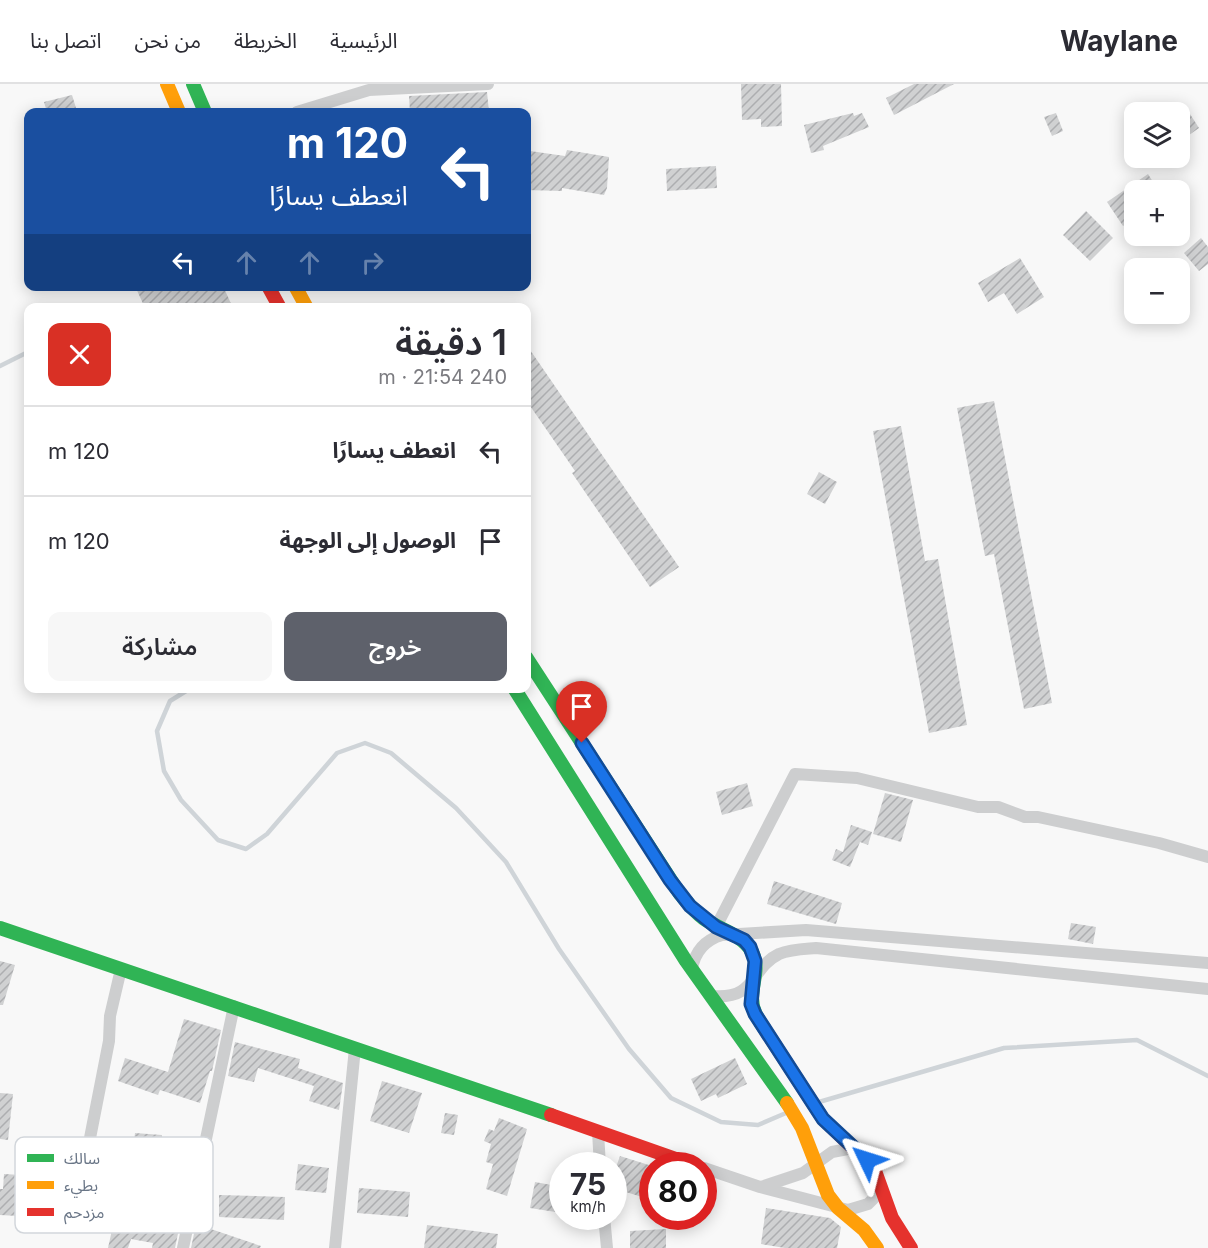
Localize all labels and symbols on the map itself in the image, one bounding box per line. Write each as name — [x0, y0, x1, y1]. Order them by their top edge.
pin — [556, 681, 607, 743]
position arrow — [835, 1128, 899, 1192]
legend — [15, 1137, 213, 1233]
text: سالك — [64, 1148, 100, 1168]
speed limit sign: 80 — [639, 1152, 717, 1230]
text: بطيء — [64, 1175, 98, 1198]
text: مزدحم — [64, 1202, 104, 1225]

